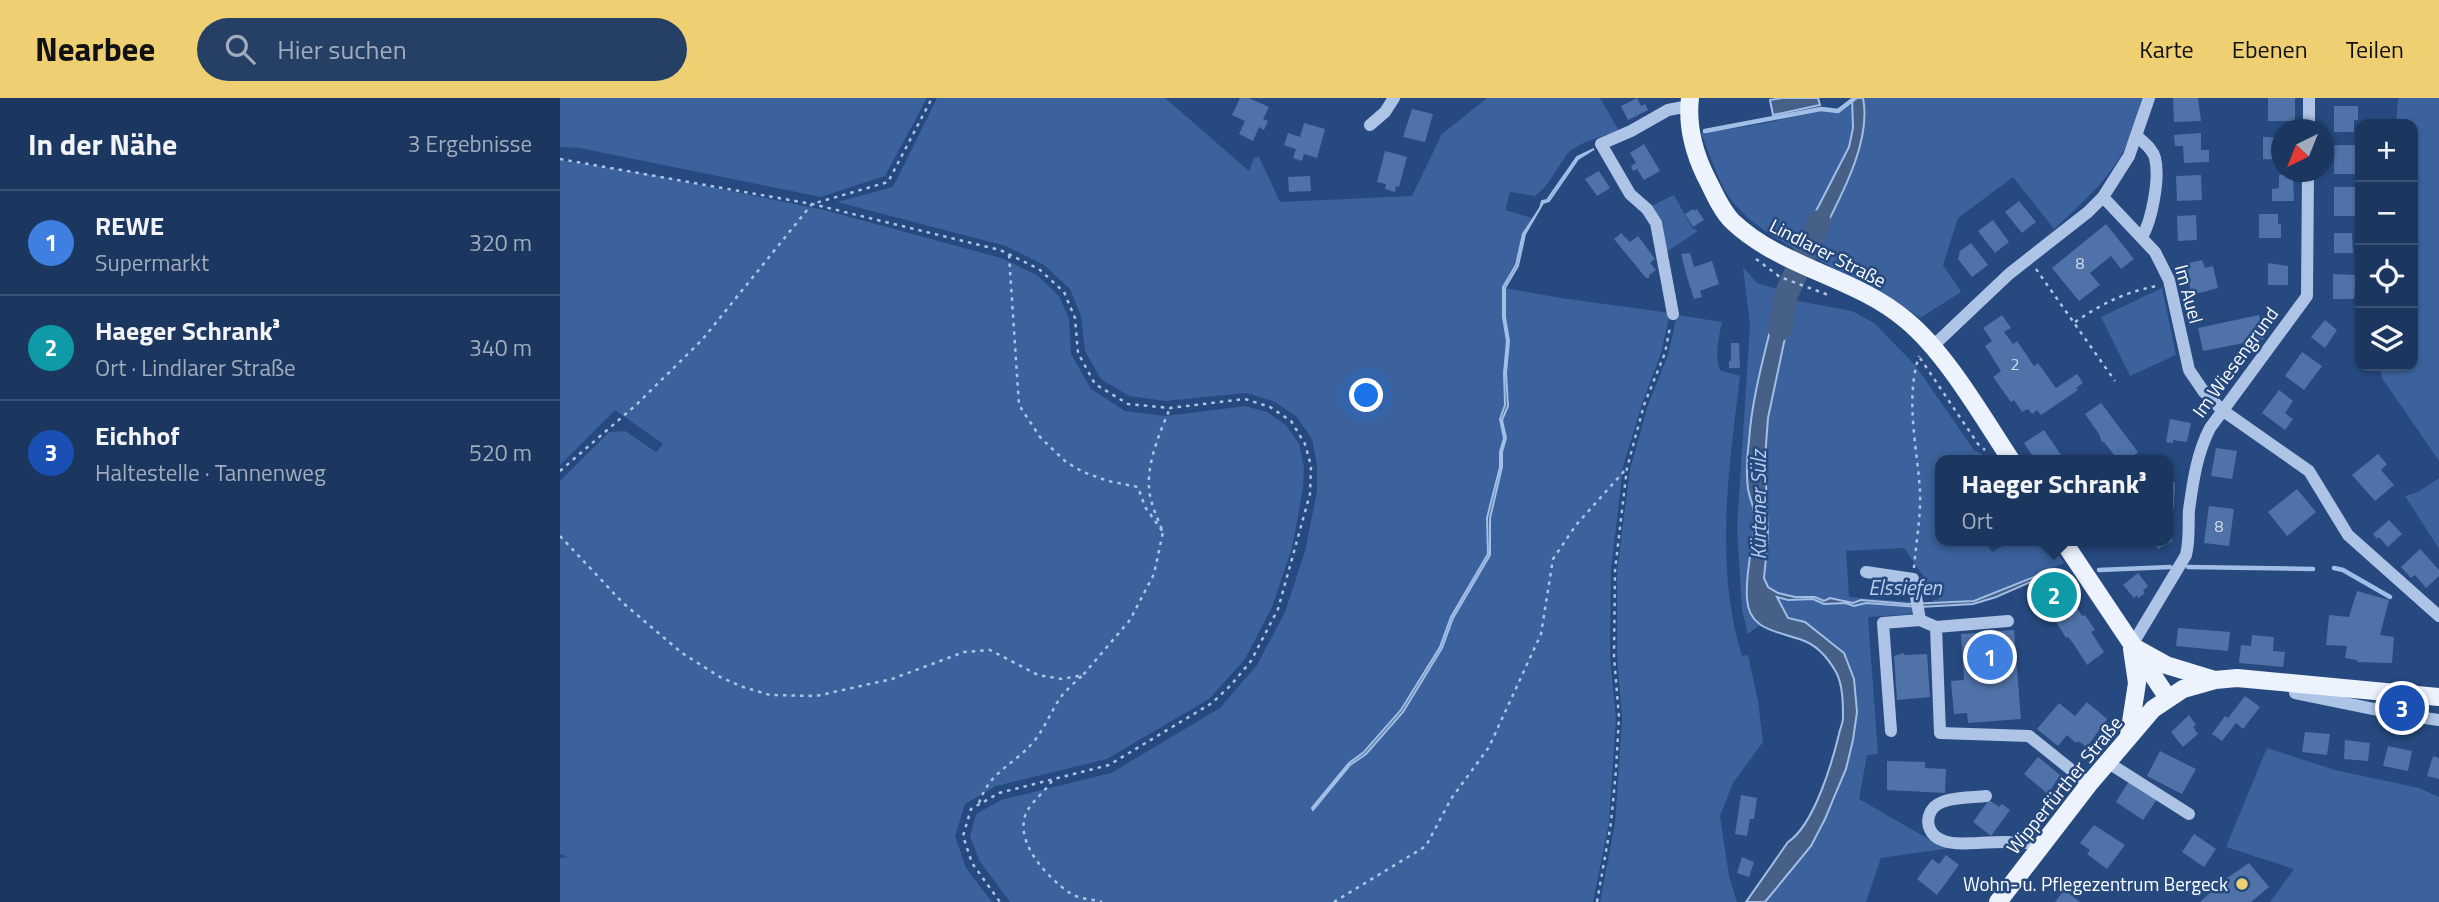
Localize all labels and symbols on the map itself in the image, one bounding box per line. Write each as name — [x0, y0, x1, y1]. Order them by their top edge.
north arrow — [2271, 119, 2334, 182]
street label: Lindlarer Straße — [1765, 211, 1892, 294]
house number: 8 — [2076, 251, 2085, 275]
street label: Im Auel — [2168, 261, 2211, 327]
street label: Im Wiesengrund — [2184, 300, 2285, 423]
house number: 2 — [2011, 352, 2019, 376]
your location — [1349, 378, 1383, 412]
water label: Kürtener Sülz — [1742, 448, 1774, 560]
house number: 8 — [2215, 514, 2224, 538]
pin: 2 — [2031, 569, 2077, 621]
water label: Elssiefen — [1868, 571, 1942, 603]
pin: 1 — [1967, 631, 2013, 683]
pin: 3 — [2379, 682, 2425, 734]
street label: Wipperfürther Straße — [1999, 709, 2129, 860]
place label: Wohn- u. Pflegezentrum Bergeck — [1963, 869, 2228, 898]
marker: Wohn- u. Pflegezentrum Bergeck — [2234, 876, 2250, 892]

